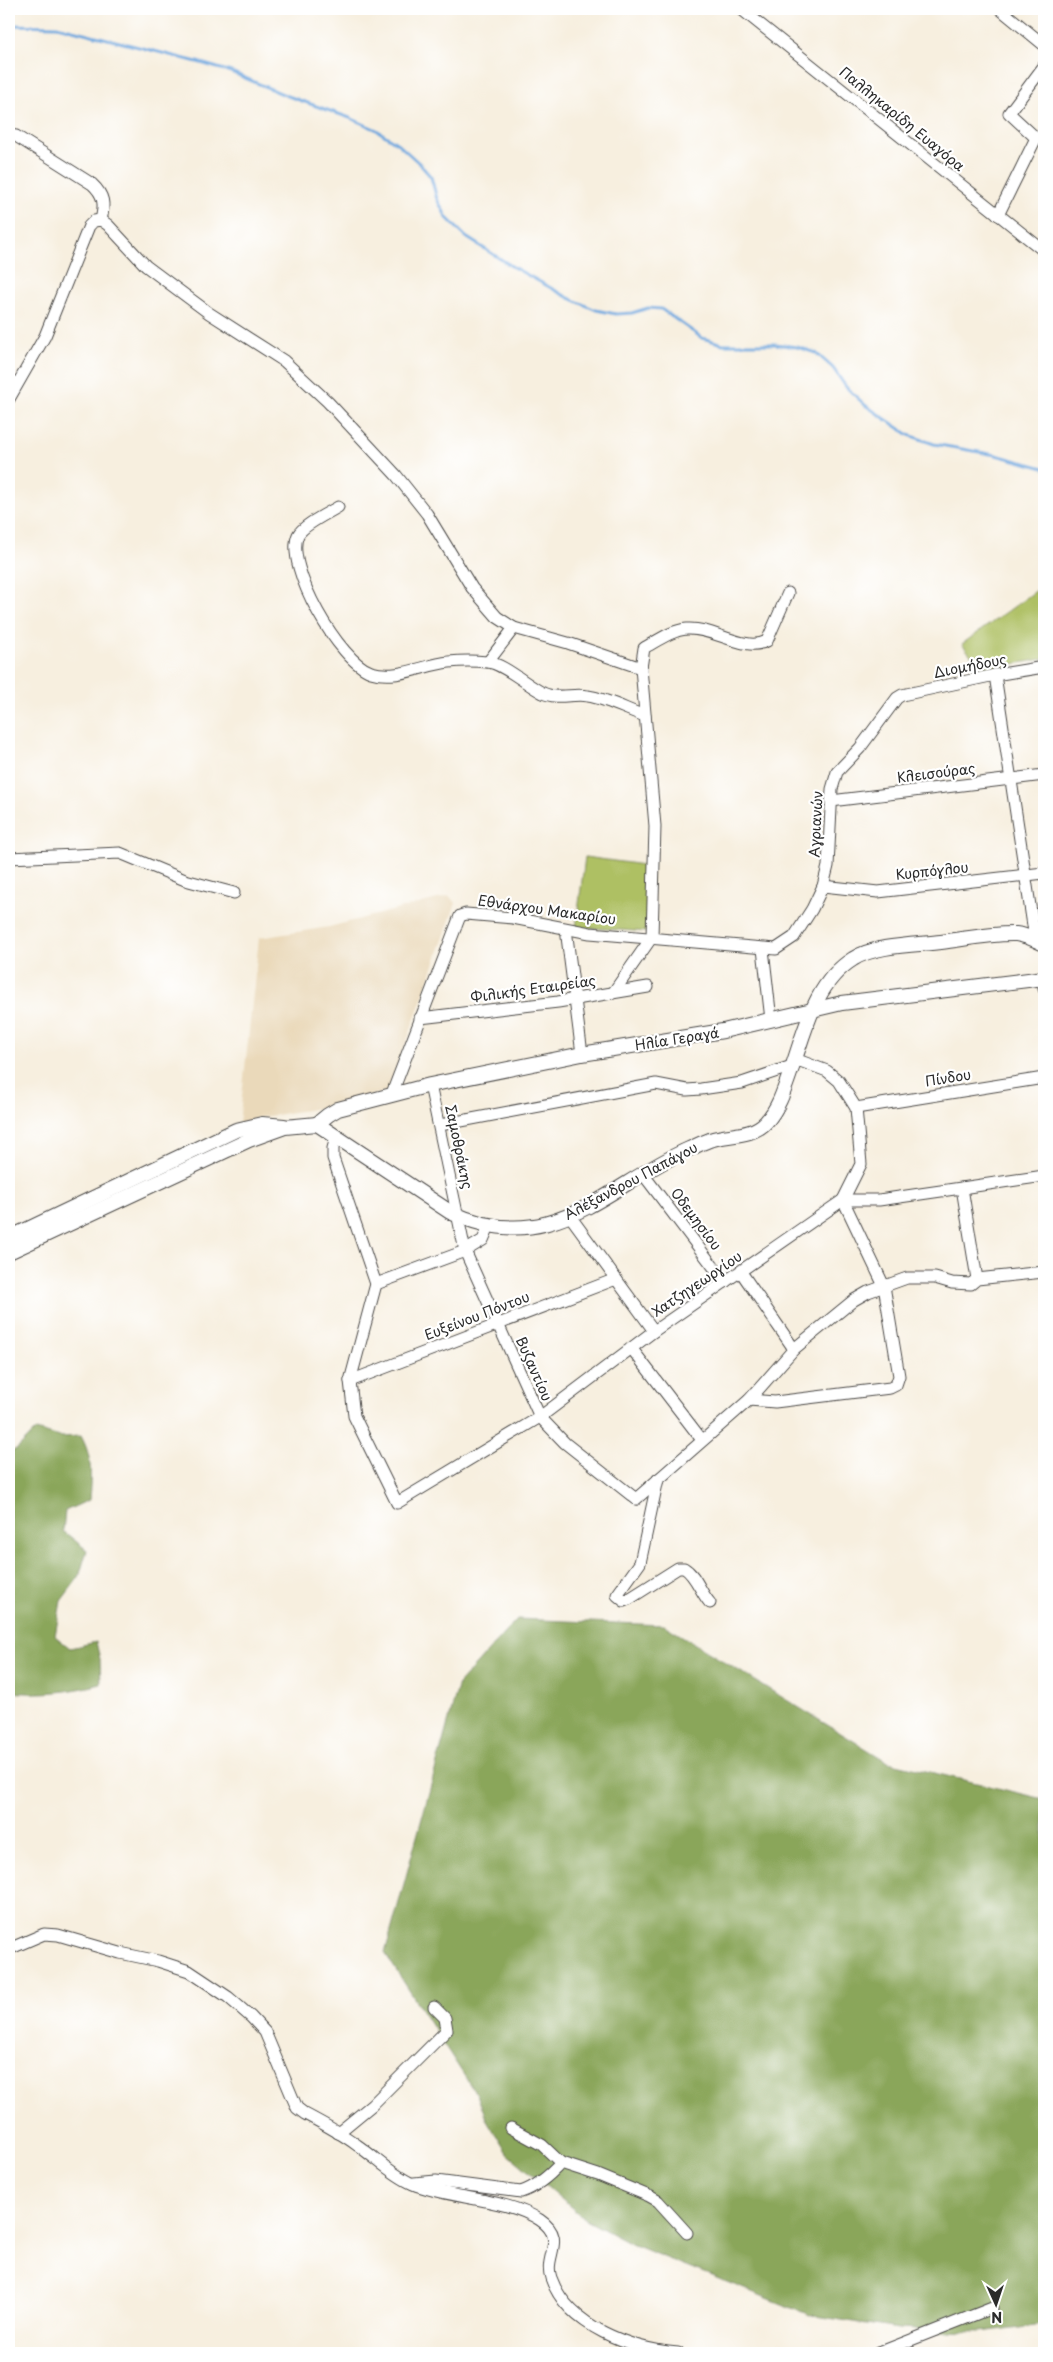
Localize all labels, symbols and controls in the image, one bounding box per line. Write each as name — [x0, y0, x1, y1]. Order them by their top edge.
street label: Παλληκαρίδη Ευαγόρα — [835, 61, 970, 176]
street label: Διομήδους — [932, 648, 1008, 683]
street label: Κλεισούρας — [896, 757, 976, 788]
street label: Αγριανών — [803, 790, 828, 858]
street label: Κυρπόγλου — [895, 856, 969, 885]
street label: Εθνάρχου Μακαρίου — [477, 889, 617, 930]
street label: Φιλικής Εταιρείας — [469, 969, 597, 1008]
street label: Ηλία Γεραγά — [633, 1021, 721, 1056]
street label: Πίνδου — [923, 1064, 972, 1091]
street label: Σαμοθράκης — [440, 1103, 479, 1191]
street label: Αλέξανδρου Παπάγου — [560, 1136, 701, 1225]
street label: Οδεμησίου — [666, 1183, 727, 1254]
street label: Χατζηγεωργίου — [647, 1246, 746, 1322]
street label: Ευξείνου Πόντου — [421, 1286, 532, 1345]
street label: Βυζαντίου — [511, 1333, 558, 1404]
north arrow — [970, 2280, 1020, 2330]
text: N — [991, 2307, 1003, 2328]

